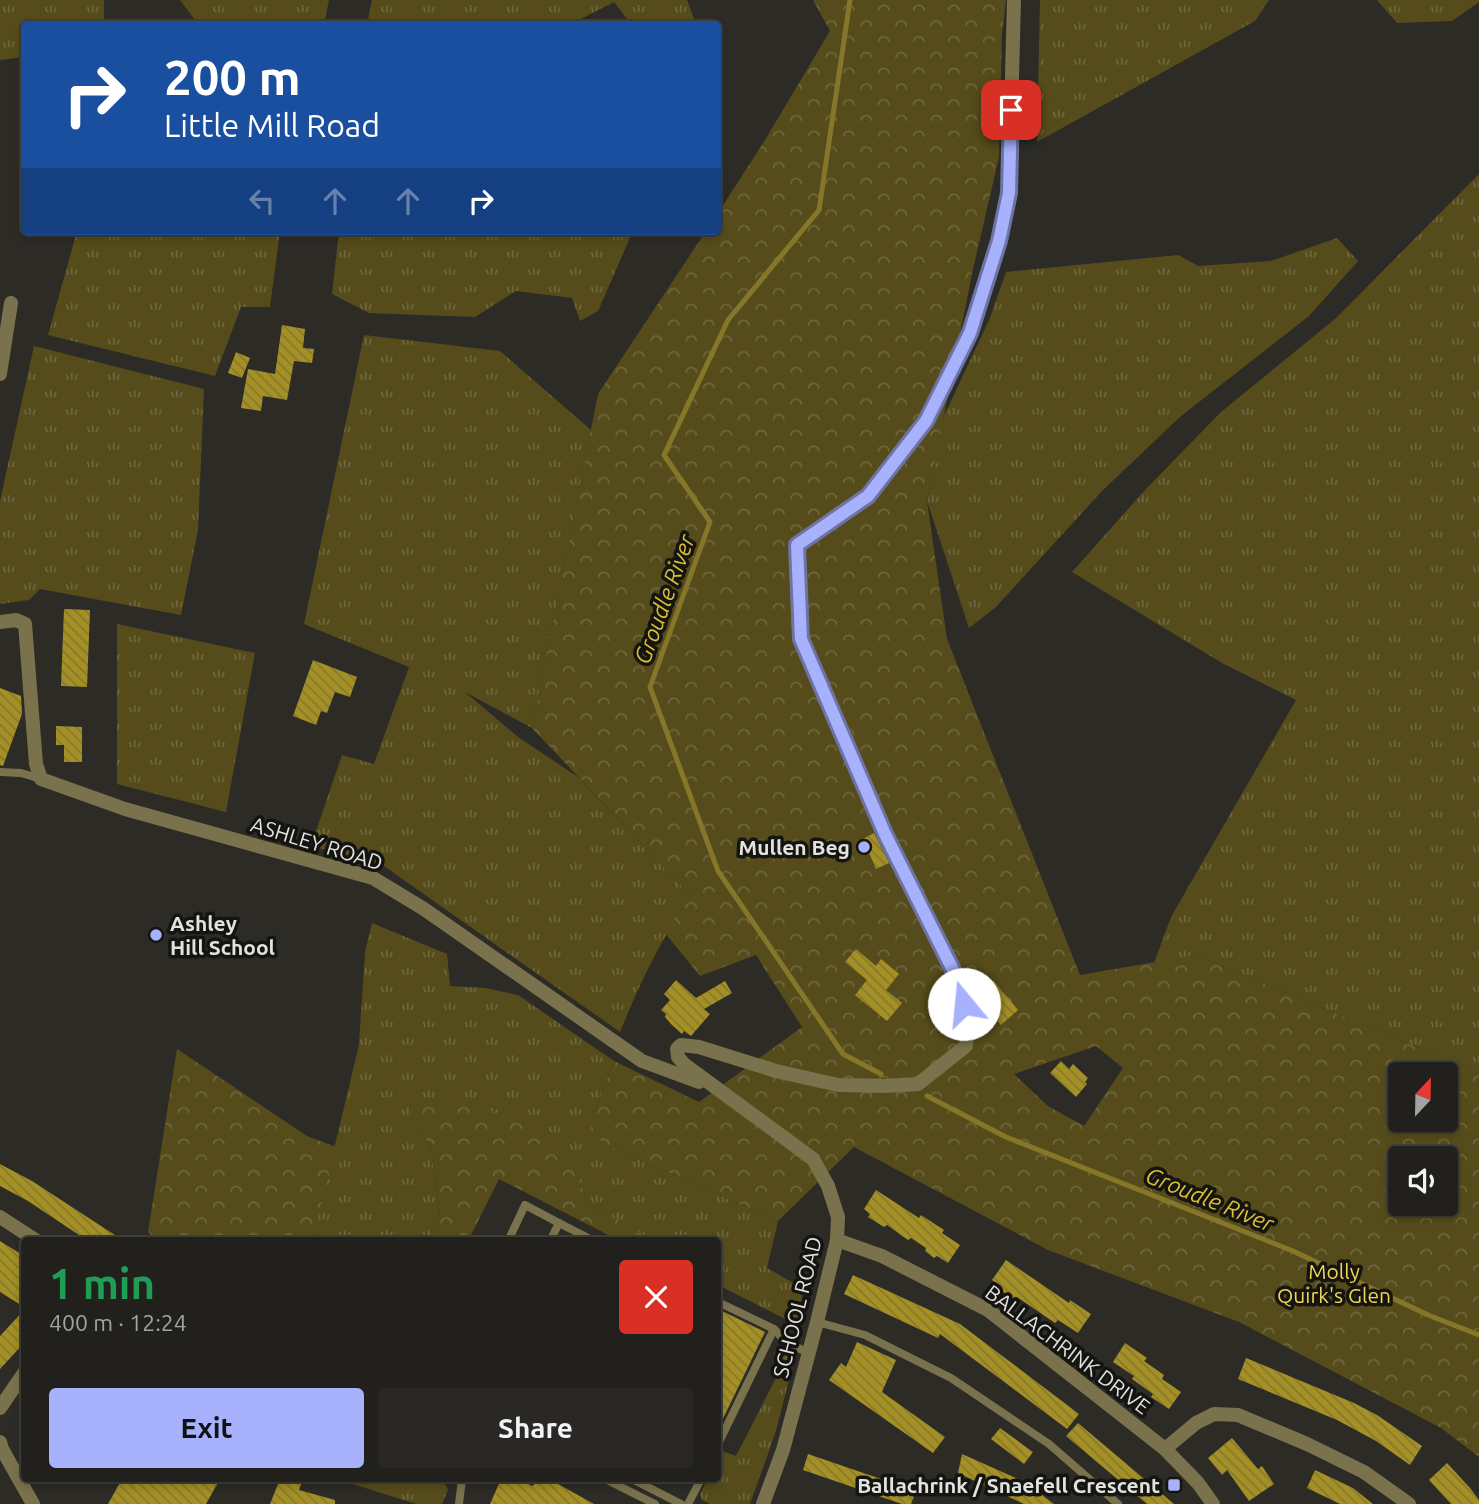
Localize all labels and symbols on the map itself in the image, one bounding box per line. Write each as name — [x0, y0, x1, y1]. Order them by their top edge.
pin — [981, 80, 1041, 140]
water label: Groudle River — [629, 530, 699, 667]
street label: ASHLEY ROAD — [248, 812, 386, 874]
place label: Mullen Beg — [739, 835, 850, 859]
marker: Mullen Beg — [856, 839, 872, 855]
place label: Ashley Hill School — [170, 911, 275, 959]
marker: Ashley Hill School — [148, 927, 164, 943]
position arrow — [927, 967, 1001, 1041]
north arrow — [1388, 1062, 1458, 1132]
water label: Groudle River — [1142, 1162, 1279, 1236]
street label: SCHOOL ROAD — [768, 1234, 826, 1380]
park label: Molly Quirk's Glen — [1277, 1259, 1391, 1307]
street label: BALLACHRINK DRIVE — [981, 1279, 1155, 1419]
place label: Ballachrink / Snaefell Crescent — [857, 1473, 1160, 1497]
marker: Ballachrink / Snaefell Crescent — [1166, 1477, 1182, 1493]

